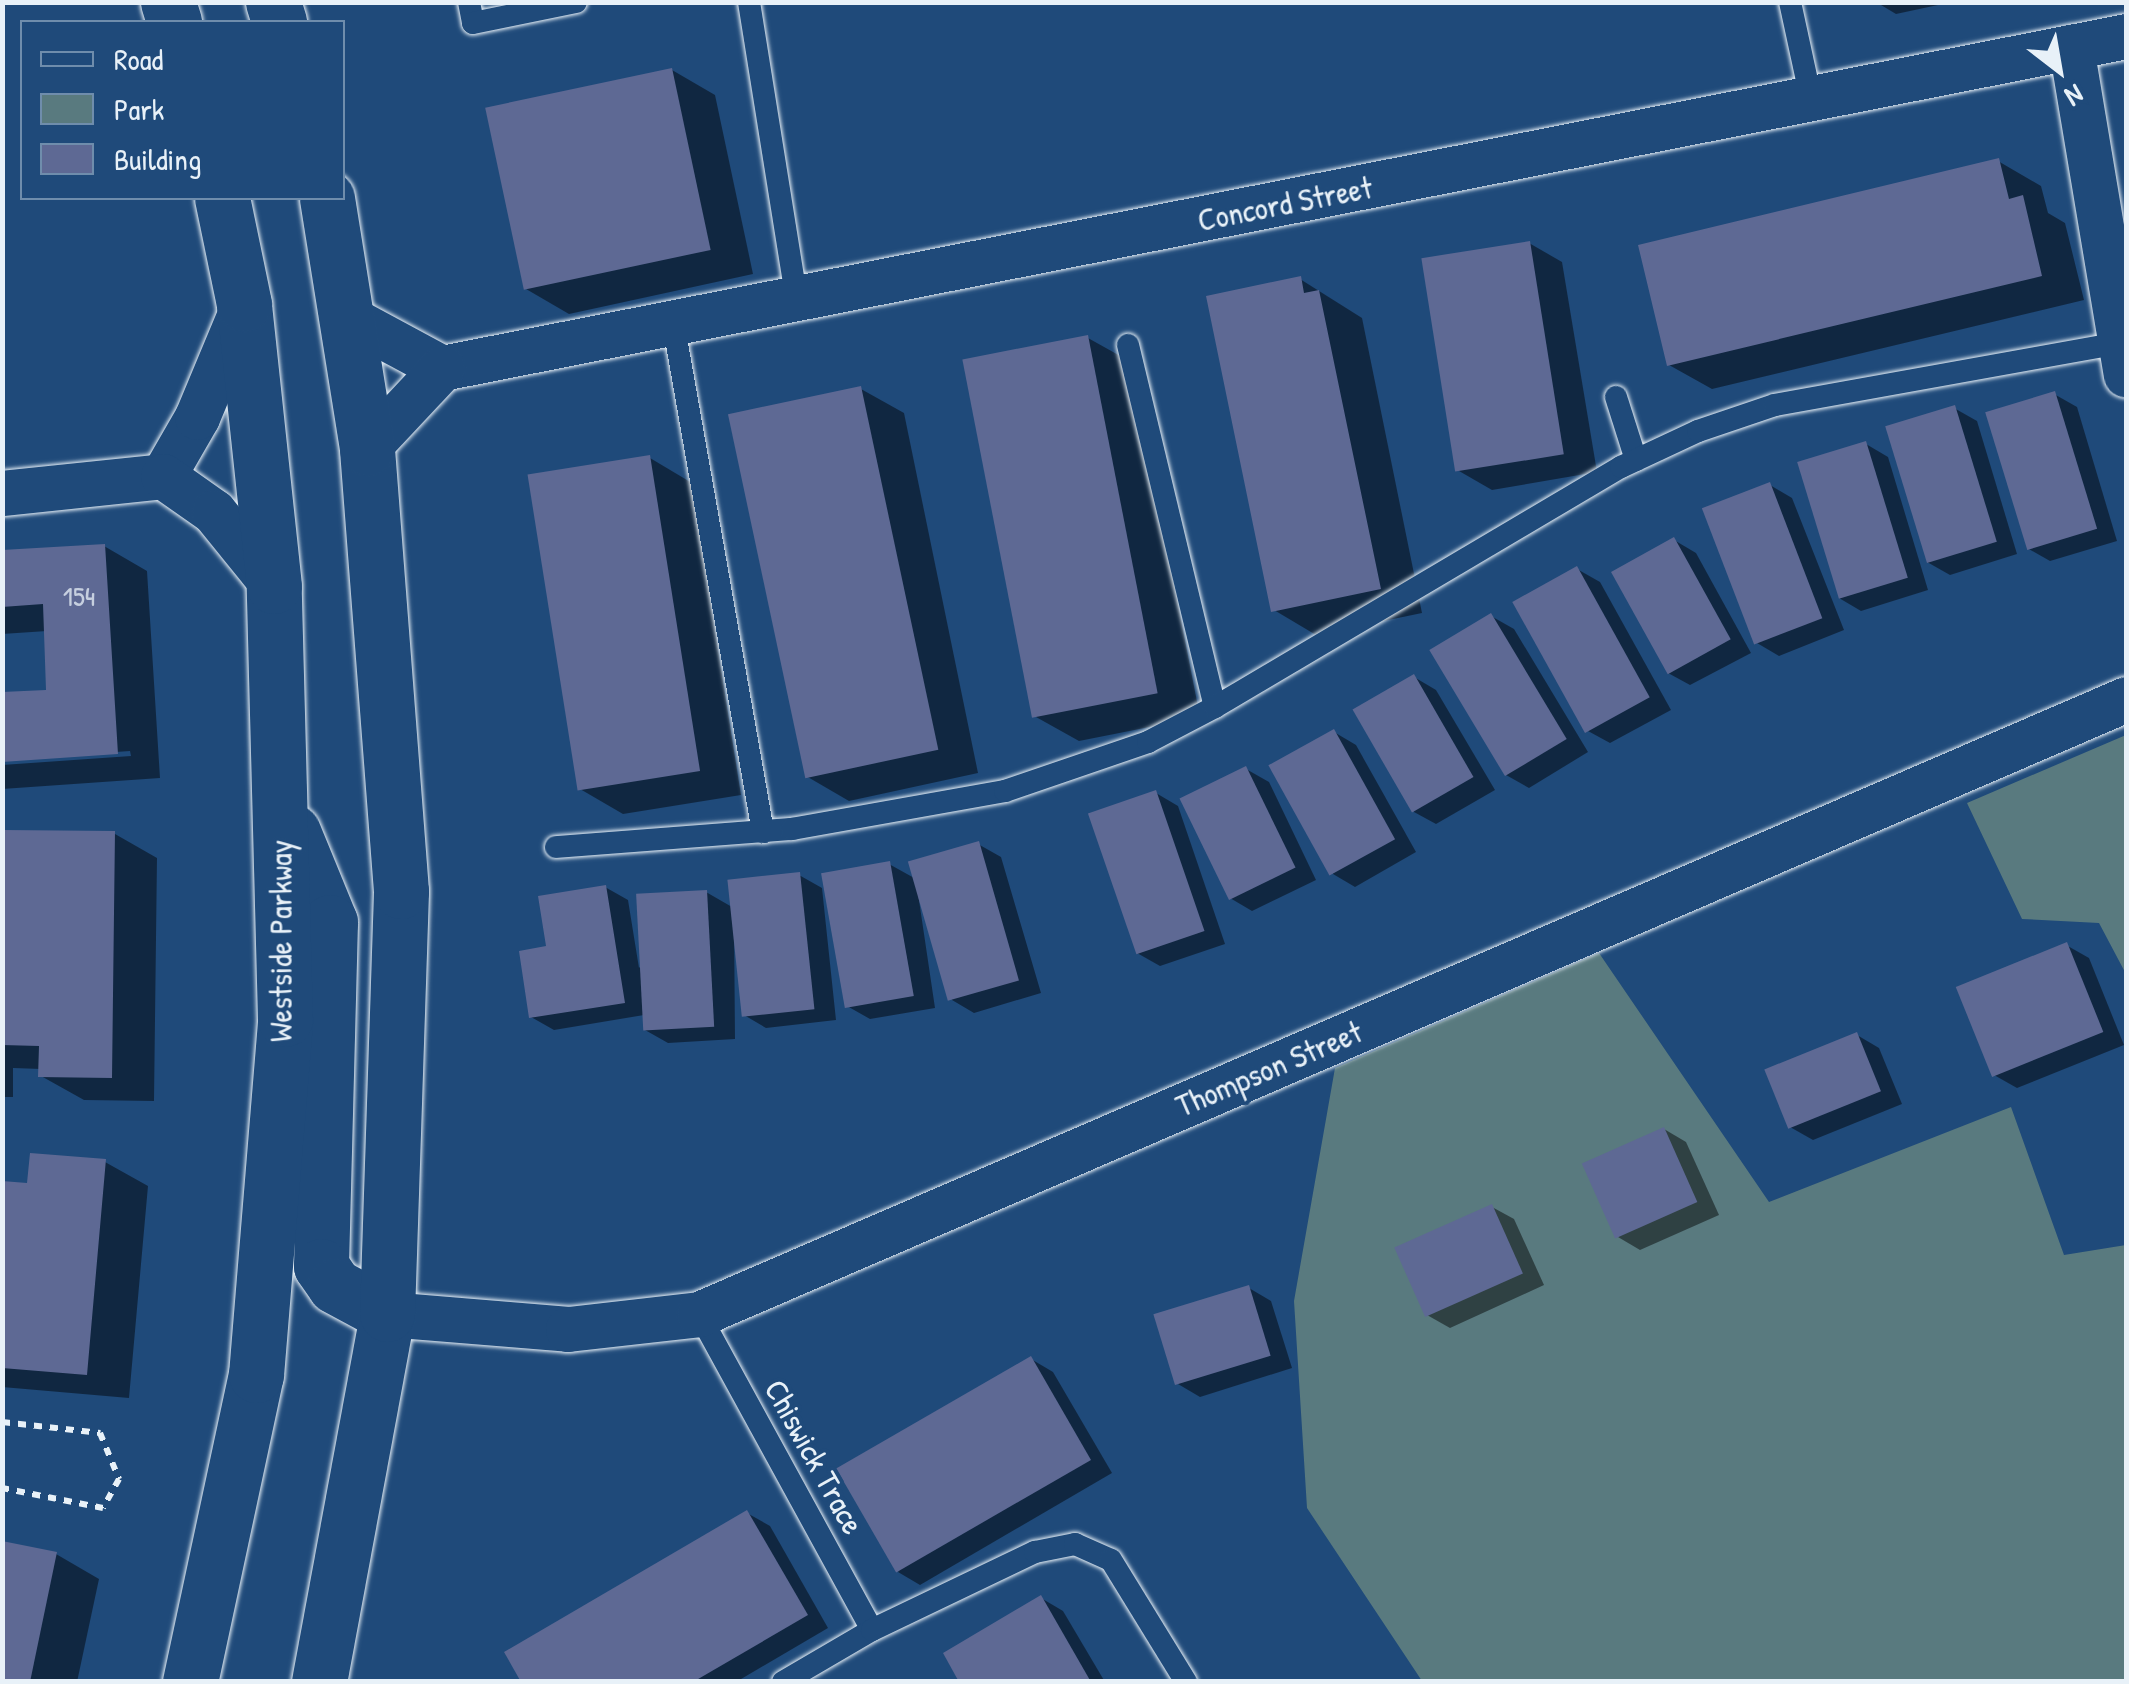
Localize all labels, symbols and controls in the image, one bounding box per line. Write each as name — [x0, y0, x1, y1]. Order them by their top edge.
legend — [20, 20, 345, 200]
north arrow — [2009, 20, 2109, 120]
text: Road — [114, 39, 163, 79]
text: N — [2058, 76, 2091, 116]
text: Park — [114, 89, 164, 129]
text: Building — [114, 139, 201, 179]
street label: Concord Street — [1195, 168, 1375, 240]
house number: 154 — [63, 579, 95, 613]
street label: Westside Parkway — [262, 840, 300, 1042]
street label: Thompson Street — [1170, 1013, 1368, 1125]
street label: Chiswick Trace — [756, 1373, 872, 1541]

